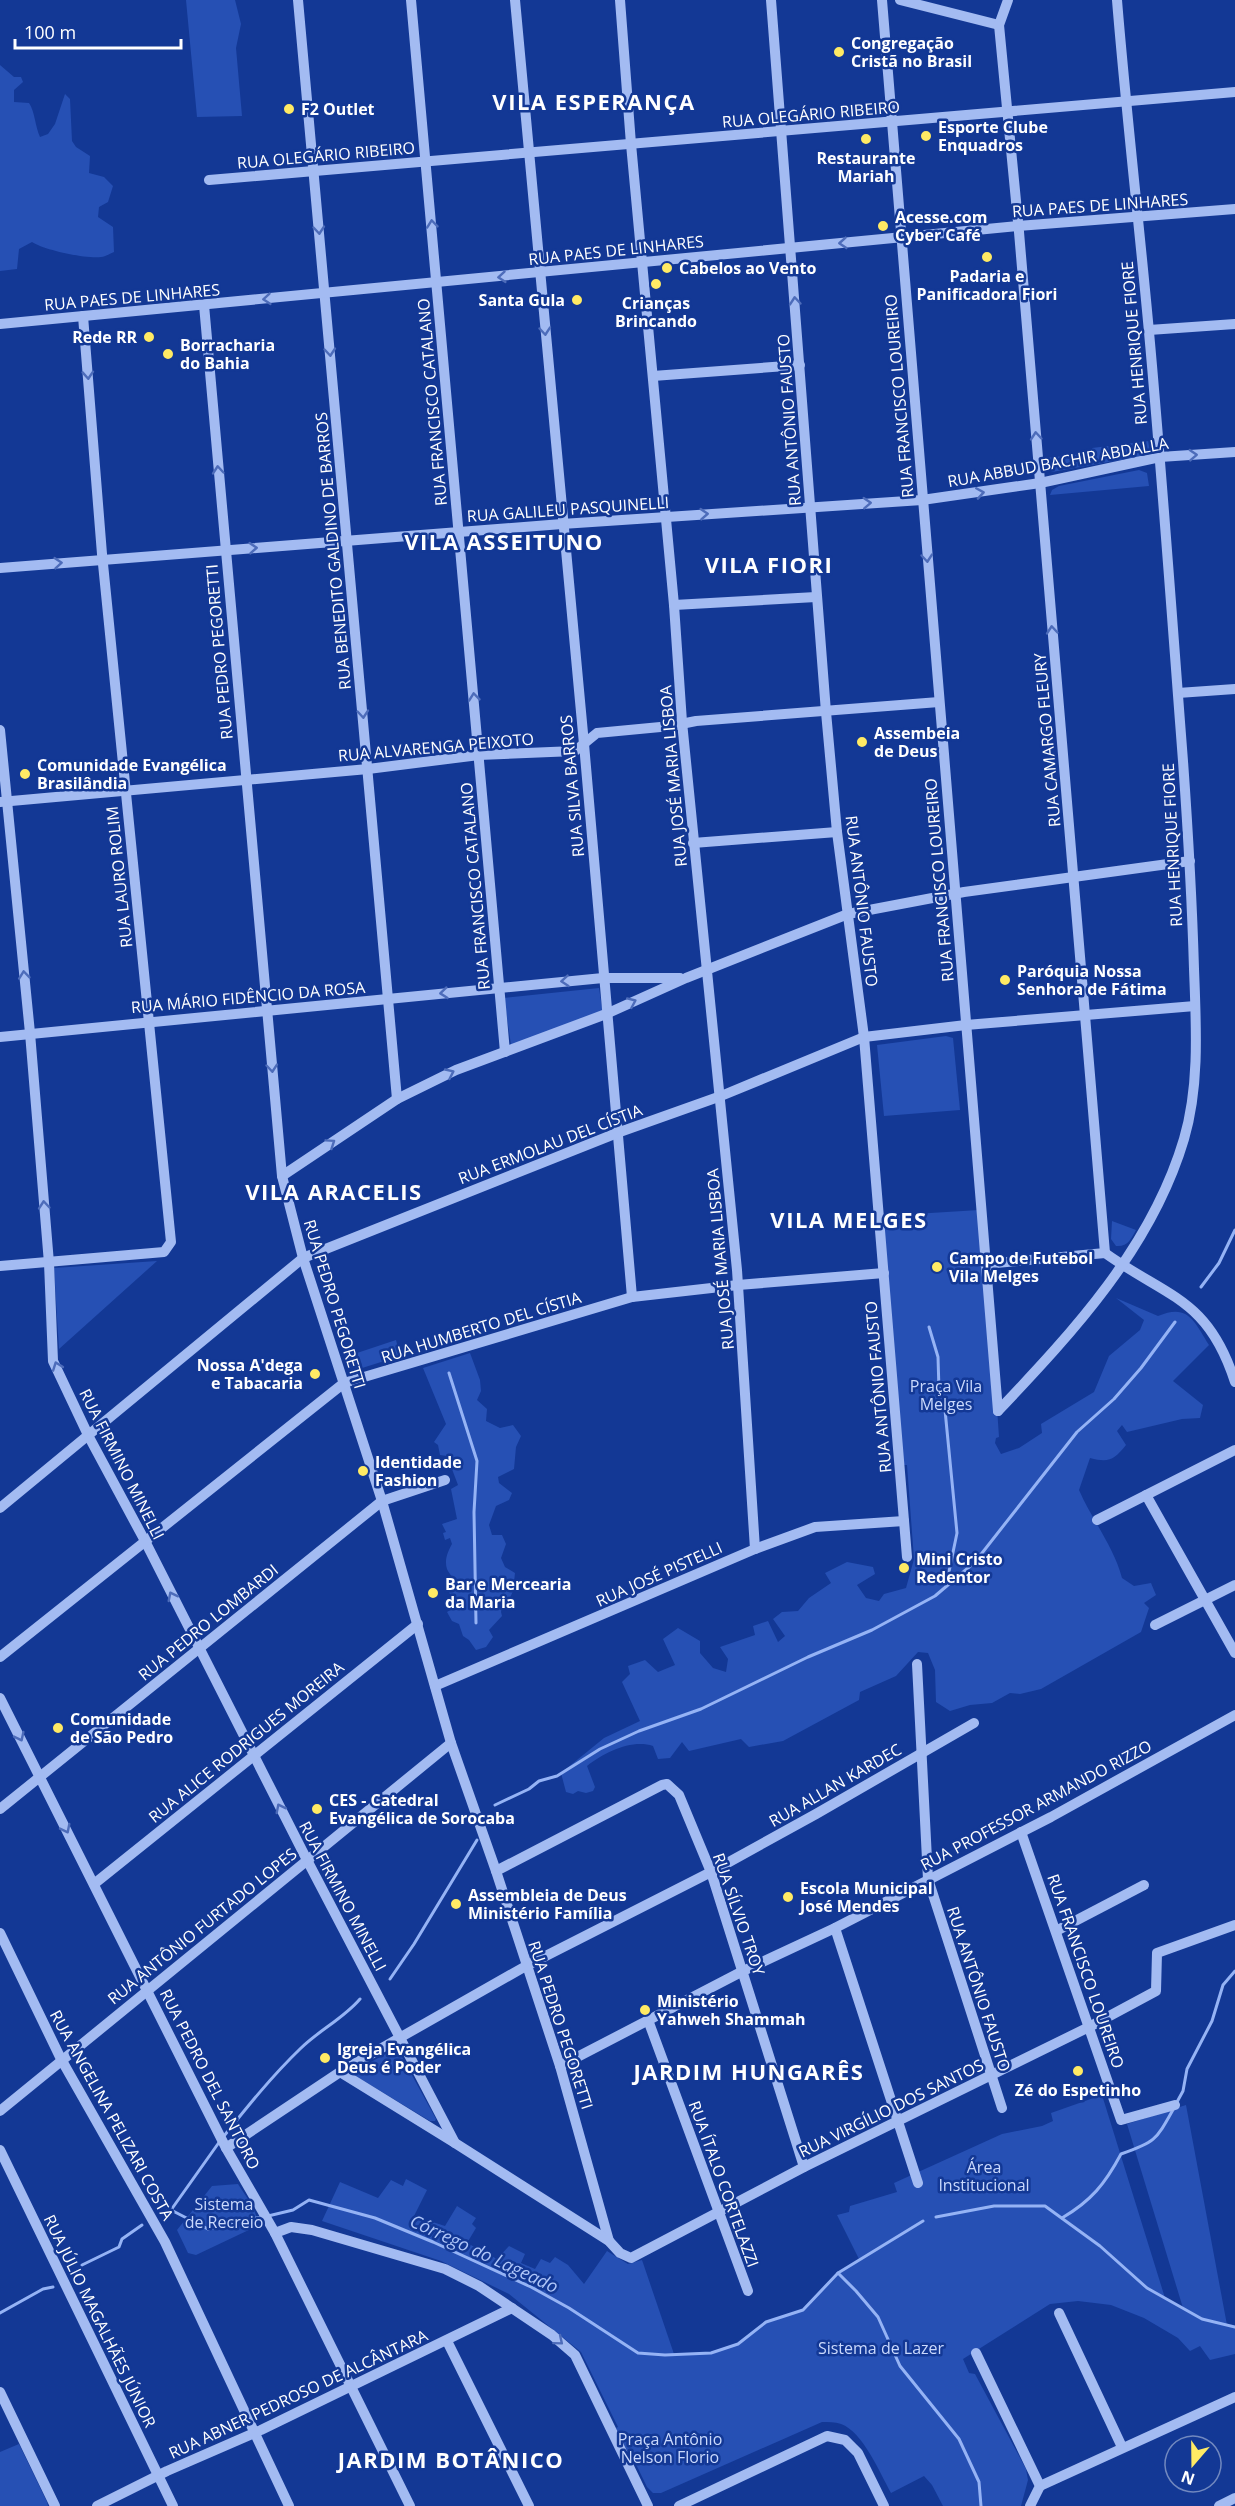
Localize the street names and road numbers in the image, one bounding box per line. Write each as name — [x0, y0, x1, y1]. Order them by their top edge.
street label: RUA OLEGÁRIO RIBEIRO — [721, 95, 901, 133]
street label: RUA OLEGÁRIO RIBEIRO — [236, 136, 416, 174]
street label: RUA PAES DE LINHARES — [1011, 188, 1189, 222]
street label: RUA PAES DE LINHARES — [527, 230, 705, 270]
street label: RUA HENRIQUE FIORE — [1116, 260, 1152, 426]
street label: RUA PAES DE LINHARES — [43, 278, 221, 316]
street label: RUA FRANCISCO LOUREIRO — [879, 293, 919, 499]
street label: RUA FRANCISCO CATALANO — [412, 297, 452, 507]
street label: RUA ANTÔNIO FAUSTO — [772, 333, 806, 507]
street label: RUA BENEDITO GALDINO DE BARROS — [310, 411, 356, 691]
street label: RUA ABBUD BACHIR ABDALLA — [946, 432, 1171, 492]
street label: RUA GALILEU PASQUINELLI — [466, 491, 670, 527]
street label: RUA PEDRO PEGORETTI — [200, 563, 238, 741]
street label: RUA CAMARGO FLEURY — [1028, 652, 1066, 828]
street label: RUA JOSÉ MARIA LISBOA — [654, 684, 692, 868]
street label: RUA SILVA BARROS — [555, 714, 589, 858]
street label: RUA ALVARENGA PEIXOTO — [337, 727, 535, 767]
street label: RUA HENRIQUE FIORE — [1157, 763, 1187, 927]
street label: RUA FRANCISCO LOUREIRO — [919, 777, 959, 983]
street label: RUA FRANCISCO CATALANO — [455, 781, 495, 991]
street label: RUA LAURO ROLIM — [101, 805, 137, 949]
street label: RUA ANTÔNIO FAUSTO — [841, 814, 883, 988]
street label: RUA MÁRIO FIDÊNCIO DA ROSA — [130, 976, 367, 1018]
street label: RUA ERMOLAU DEL CÍSTIA — [455, 1098, 646, 1189]
street label: RUA JOSÉ MARIA LISBOA — [701, 1167, 739, 1351]
street label: RUA PEDRO PEGORETTI — [299, 1217, 371, 1391]
street label: RUA HUMBERTO DEL CÍSTIA — [378, 1286, 584, 1368]
street label: RUA ANTÔNIO FAUSTO — [860, 1300, 896, 1474]
street label: RUA FIRMINO MINELLI — [74, 1385, 170, 1543]
street label: RUA JOSÉ PISTELLI — [592, 1536, 726, 1612]
street label: RUA PEDRO LOMBARDI — [133, 1559, 283, 1685]
street label: RUA ALICE RODRIGUES MOREIRA — [144, 1656, 349, 1828]
street label: RUA PROFESSOR ARMANDO RIZZO — [917, 1735, 1155, 1875]
street label: RUA ALLAN KARDEC — [765, 1738, 905, 1832]
street label: RUA FIRMINO MINELLI — [294, 1817, 392, 1975]
street label: RUA ANTÔNIO FURTADO LOPES — [103, 1843, 301, 2009]
street label: RUA SÍLVIO TROY — [708, 1850, 770, 1978]
street label: RUA FRANCISCO LOUREIRO — [1042, 1871, 1130, 2071]
street label: RUA ANTÔNIO FAUSTO — [942, 1904, 1016, 2074]
street label: RUA PEDRO PEGORETTI — [523, 1938, 599, 2112]
street label: RUA PEDRO DEL SANTORO — [155, 1985, 265, 2173]
street label: RUA ANGELINA PELIZARI COSTA — [45, 2006, 179, 2225]
street label: RUA VIRGÍLIO DOS SANTOS — [795, 2053, 987, 2162]
street label: RUA ÍTALO CORTELAZZI — [684, 2098, 764, 2270]
street label: RUA JÚLIO MAGALHÃES JÚNIOR — [39, 2211, 161, 2431]
street label: RUA ABNER PEDROSO DE ALCÂNTARA — [165, 2324, 432, 2464]

